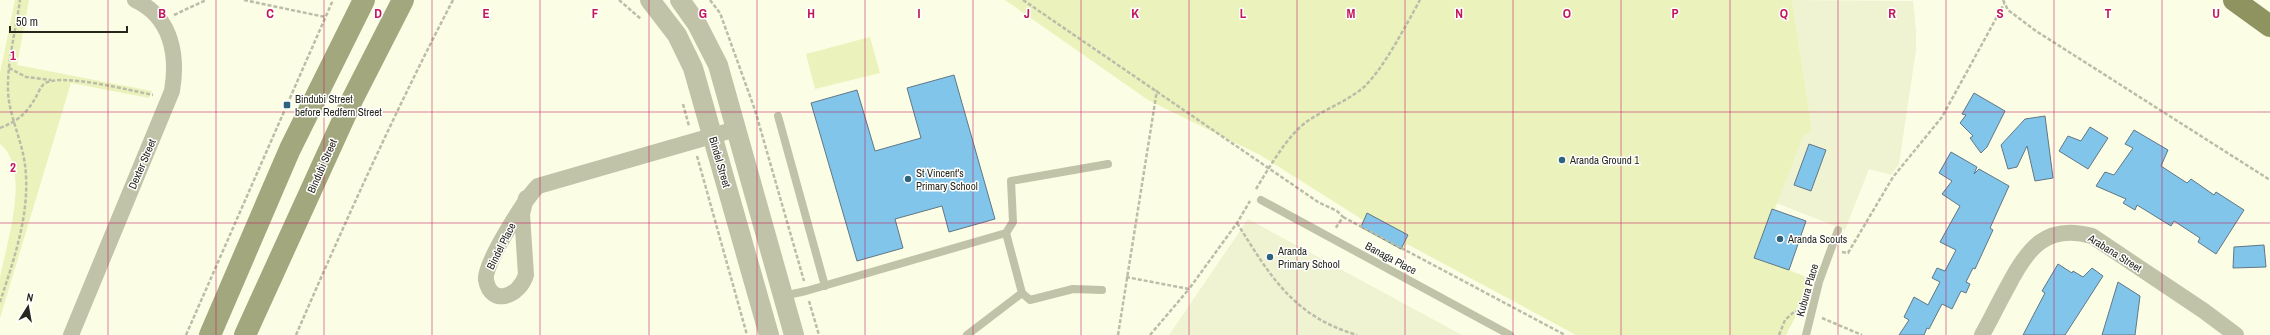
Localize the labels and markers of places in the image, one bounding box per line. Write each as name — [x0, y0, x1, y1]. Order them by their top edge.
place label: Bindubi Street before Redfern Street — [295, 92, 382, 119]
marker: Bindubi Street before Redfern Street — [282, 100, 292, 110]
place label: Aranda Ground 1 — [1569, 153, 1639, 167]
marker: Aranda Ground 1 — [1557, 155, 1567, 165]
place label: St Vincent's Primary School — [916, 166, 978, 193]
marker: St Vincent's Primary School — [903, 174, 913, 184]
place label: Aranda Scouts — [1787, 232, 1848, 246]
marker: Aranda Scouts — [1775, 234, 1785, 244]
place label: Aranda Primary School — [1277, 244, 1340, 271]
marker: Aranda Primary School — [1265, 252, 1275, 262]

